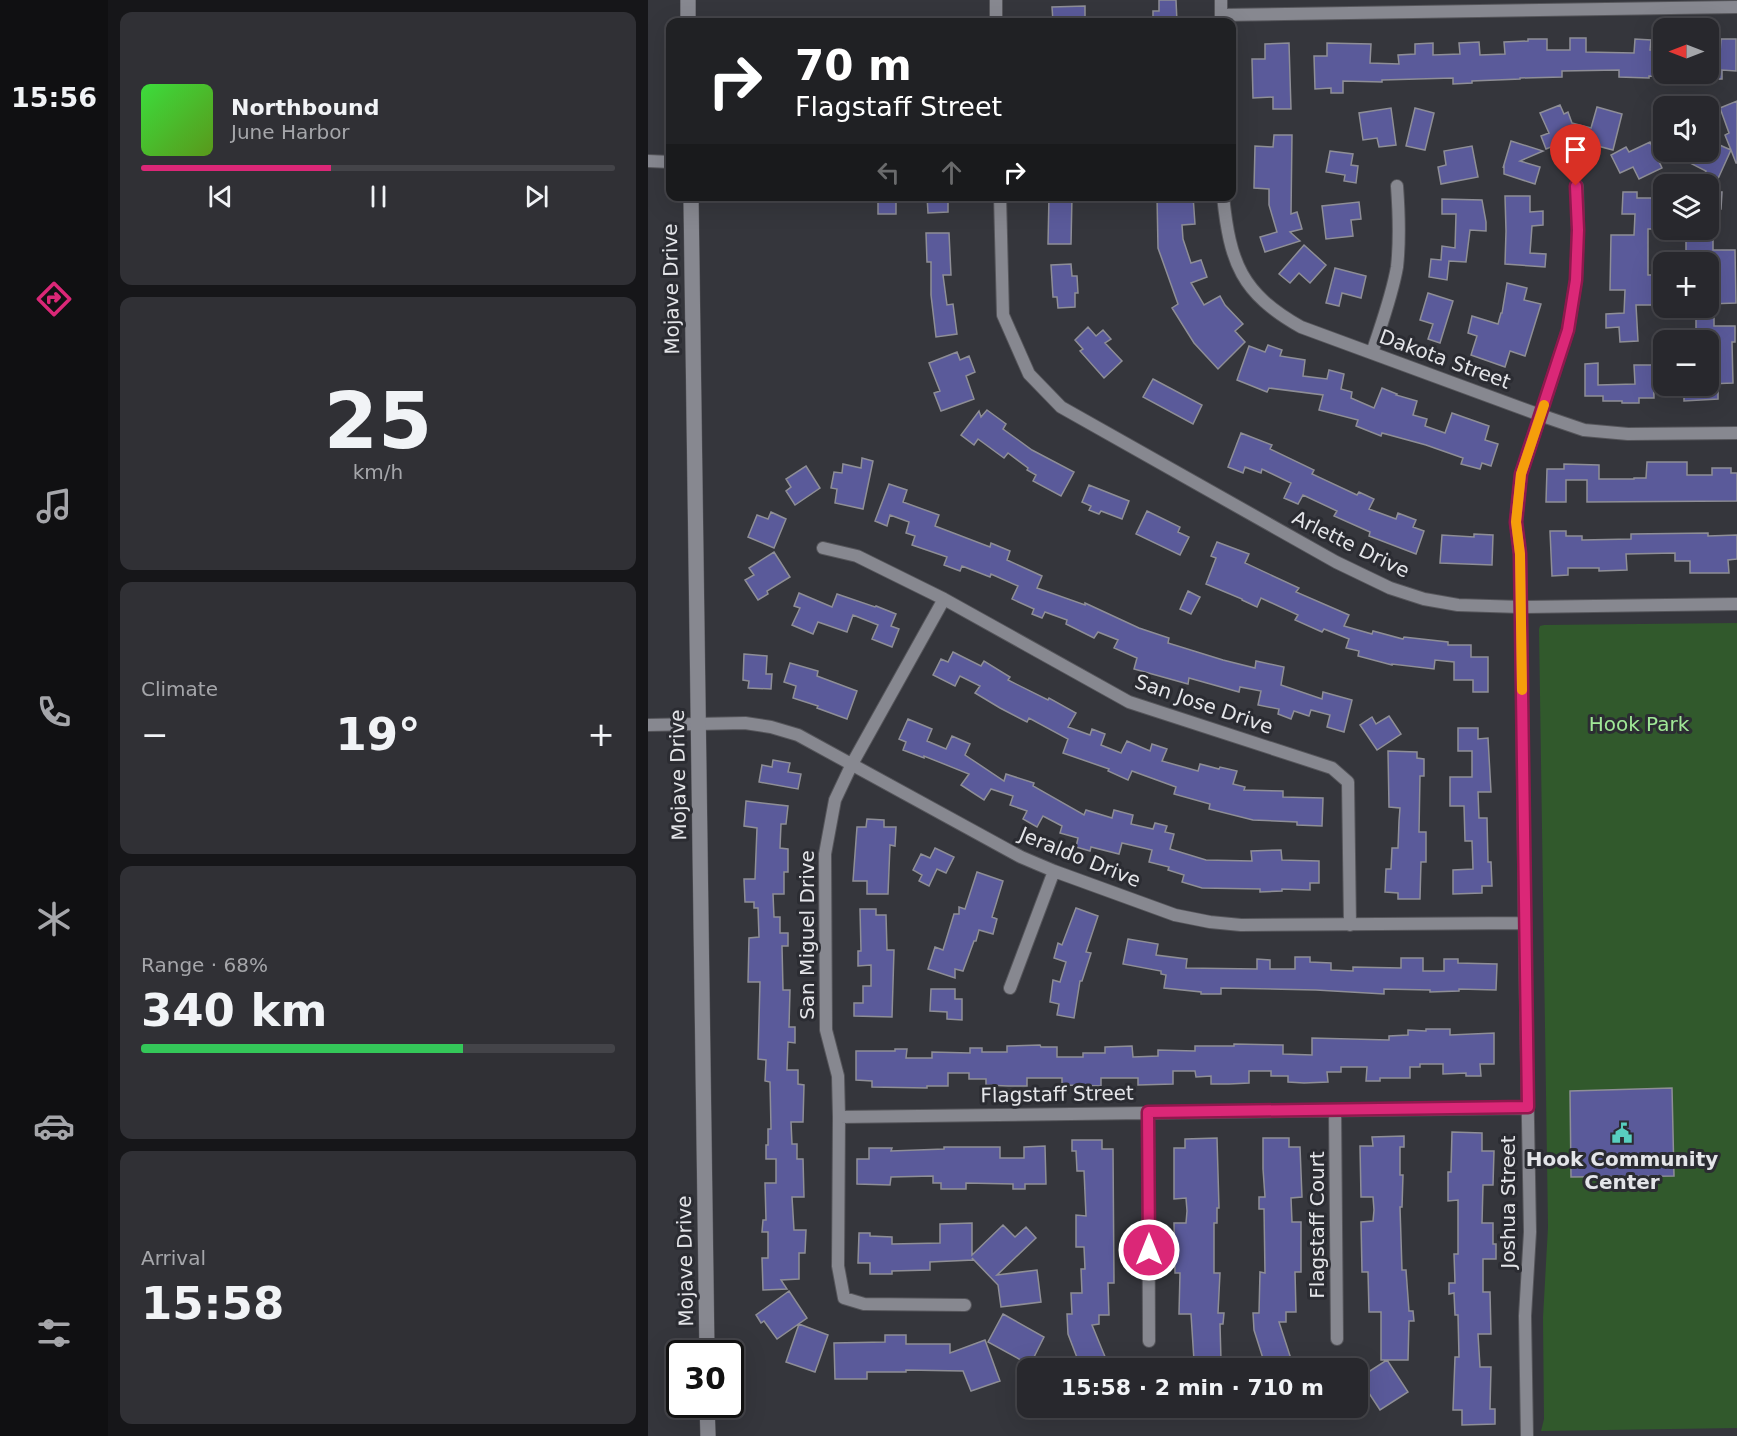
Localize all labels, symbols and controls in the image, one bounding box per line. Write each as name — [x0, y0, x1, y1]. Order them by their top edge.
north arrow — [1653, 18, 1719, 84]
map controls — [1653, 18, 1719, 396]
text: 70 m — [795, 41, 912, 90]
icon: right — [696, 42, 774, 120]
text: 15:56 — [11, 82, 97, 113]
text: Flagstaff Street — [795, 91, 1002, 122]
text: Northbound — [231, 95, 380, 120]
button: sound — [1653, 96, 1719, 162]
text: June Harbor — [231, 120, 350, 144]
pin — [1550, 124, 1601, 186]
icon: arrive — [1559, 133, 1592, 166]
icon: left — [872, 156, 905, 189]
icon: ahead — [935, 156, 968, 189]
icon: right — [998, 156, 1031, 189]
button: layers — [1653, 174, 1719, 240]
icon: previous — [204, 180, 237, 213]
icon: pause — [362, 180, 395, 213]
icon: next — [520, 180, 553, 213]
street label: Mojave Drive — [658, 223, 684, 355]
button: + — [1653, 252, 1719, 318]
icon: directions — [33, 278, 75, 320]
street label: Dakota Street — [1376, 324, 1514, 394]
button: − — [1653, 330, 1719, 396]
text: 25 — [324, 376, 432, 466]
text: km/h — [353, 460, 403, 484]
icon: music — [33, 485, 75, 527]
street label: Arlette Drive — [1288, 505, 1414, 583]
street label: San Jose Drive — [1132, 669, 1276, 739]
text: Climate — [141, 677, 218, 701]
icon: phone — [33, 691, 75, 733]
text: 19° — [335, 708, 421, 761]
street label: Mojave Drive — [665, 709, 691, 841]
park label: Hook Park — [1589, 712, 1690, 736]
text: − — [141, 715, 169, 754]
text: + — [587, 715, 615, 754]
street label: Jeraldo Drive — [1014, 821, 1144, 892]
street label: San Miguel Drive — [795, 850, 819, 1020]
icon: climate — [33, 898, 75, 940]
text: Range · 68% — [141, 953, 268, 977]
text: 340 km — [141, 984, 327, 1037]
street label: Flagstaff Street — [980, 1081, 1134, 1107]
icon: car — [33, 1105, 75, 1147]
public building icon: Hook Community Center — [1610, 1121, 1634, 1145]
street label: Joshua Street — [1496, 1135, 1520, 1271]
place label: Hook Community Center — [1526, 1147, 1718, 1194]
street label: Flagstaff Court — [1305, 1151, 1329, 1299]
street label: Mojave Drive — [672, 1195, 698, 1327]
position arrow — [1117, 1218, 1181, 1282]
text: Arrival — [141, 1246, 206, 1270]
text: 15:58 — [141, 1277, 284, 1330]
icon: filters — [33, 1312, 75, 1354]
speed limit sign: 30 — [666, 1340, 744, 1418]
text: 15:58 · 2 min · 710 m — [1061, 1375, 1324, 1400]

